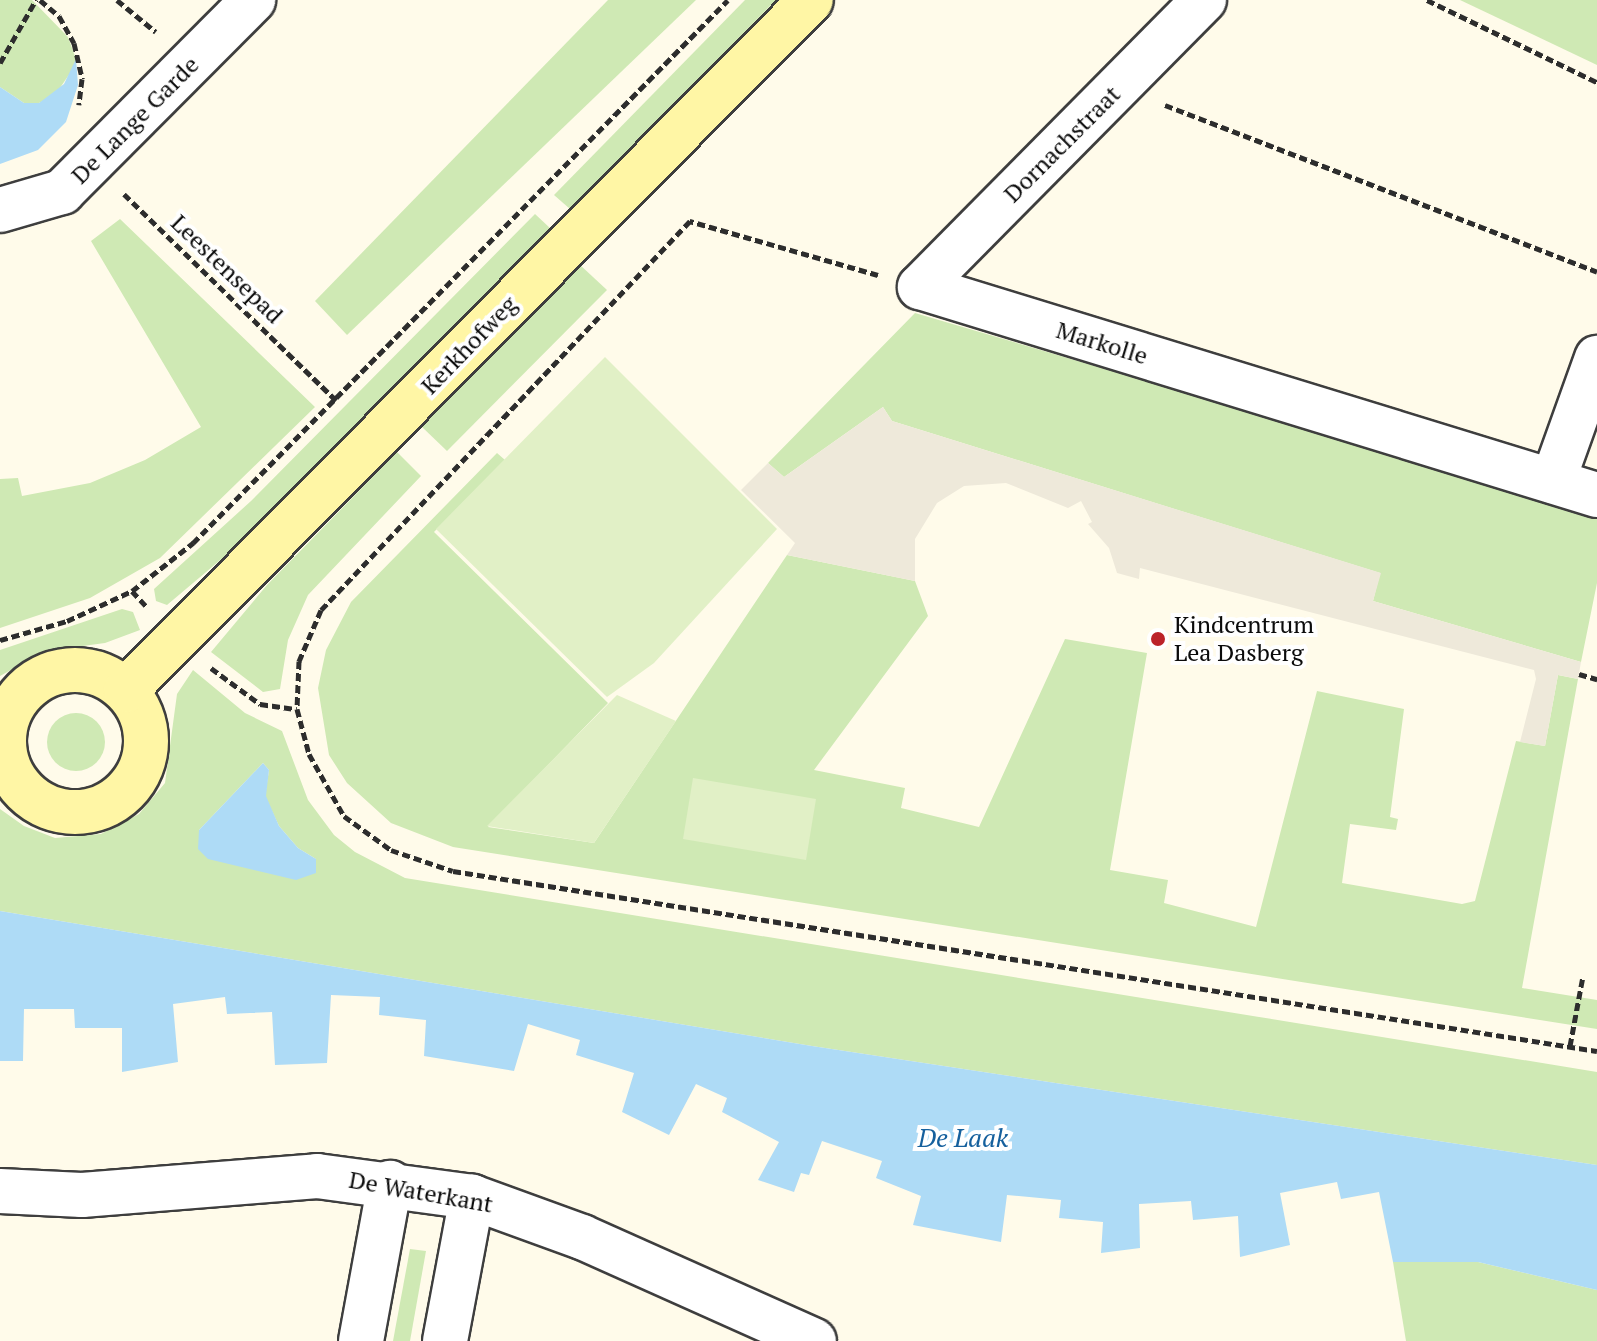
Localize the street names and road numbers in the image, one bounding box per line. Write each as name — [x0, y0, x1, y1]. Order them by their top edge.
street label: De Lange Garde — [65, 50, 205, 190]
street label: Dornachstraat — [998, 80, 1126, 208]
street label: Leestensepad — [165, 208, 289, 330]
street label: Kerkhofweg — [415, 290, 523, 400]
street label: Markolle — [1053, 315, 1151, 371]
street label: De Waterkant — [347, 1165, 495, 1219]

